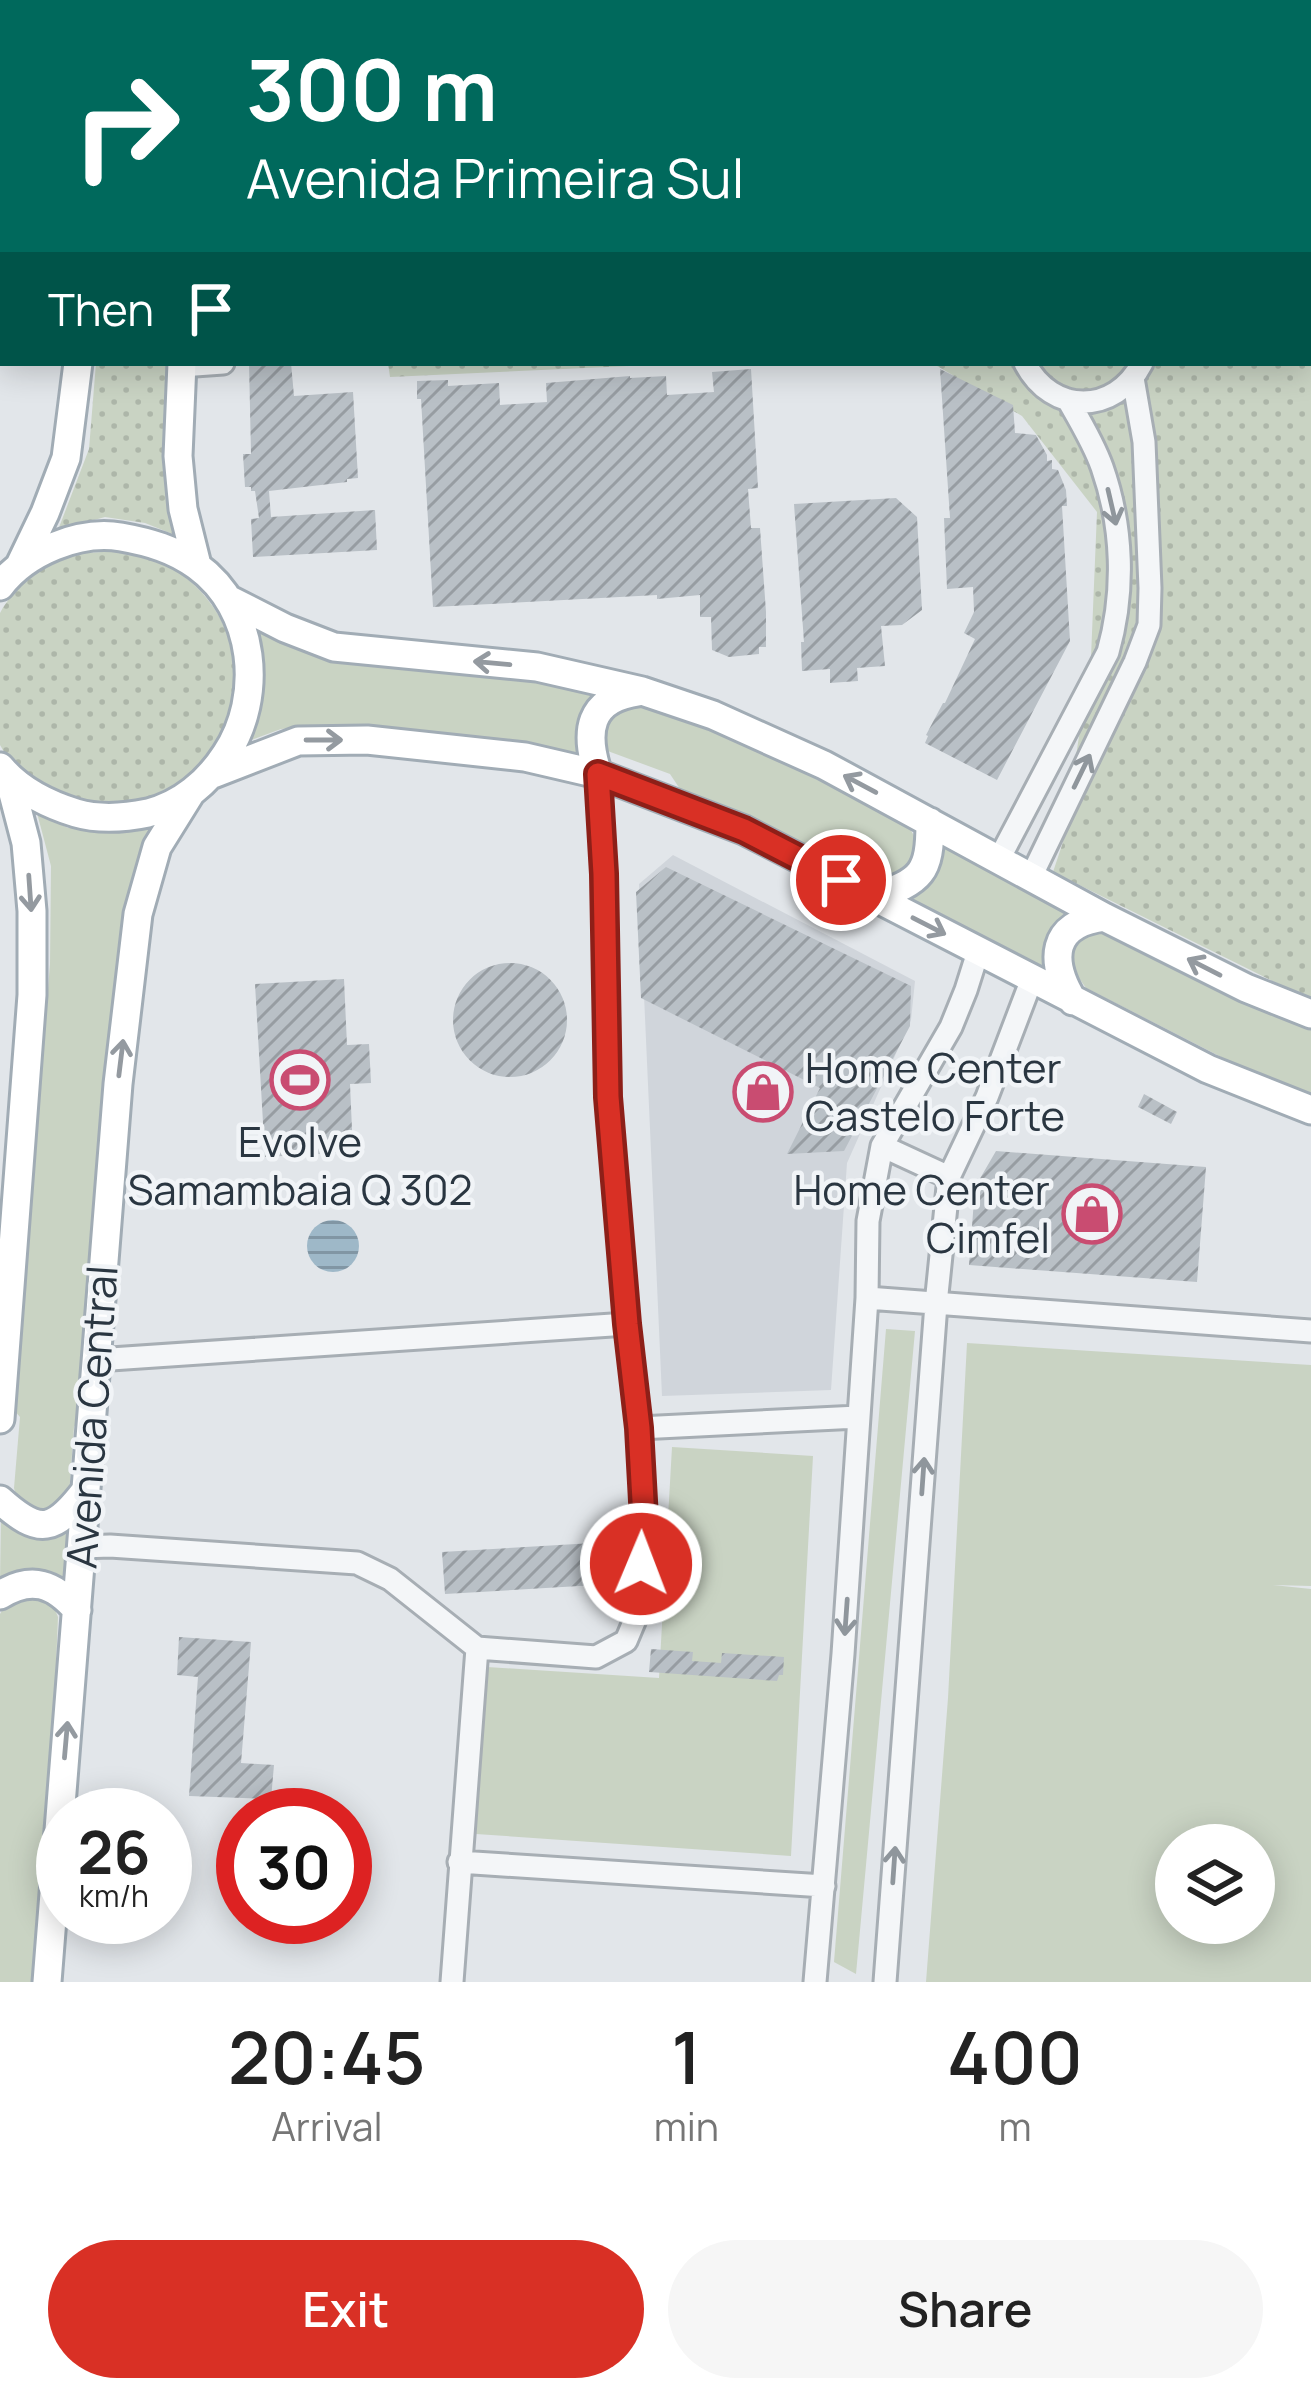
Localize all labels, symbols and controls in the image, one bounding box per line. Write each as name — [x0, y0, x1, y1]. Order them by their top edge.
text: 300 m — [246, 31, 498, 146]
icon: right — [48, 48, 204, 204]
text: Avenida Primeira Sul — [246, 140, 744, 214]
icon: arrive — [178, 276, 244, 342]
text: Then — [48, 278, 154, 340]
one-way arrow — [1102, 488, 1124, 526]
one-way arrow — [473, 651, 512, 674]
one-way arrow — [304, 729, 343, 752]
one-way arrow — [1072, 754, 1094, 790]
one-way arrow — [843, 772, 878, 795]
pin — [790, 829, 892, 931]
icon: arrive — [808, 847, 874, 913]
one-way arrow — [19, 873, 42, 912]
one-way arrow — [911, 915, 947, 938]
one-way arrow — [1187, 954, 1222, 977]
place label: Home Center Castelo Forte — [805, 1038, 1065, 1144]
one-way arrow — [111, 1039, 133, 1078]
sports icon: Evolve Samambaia Q 302 — [269, 1049, 331, 1111]
shop icon: Home Center Castelo Forte — [732, 1061, 794, 1123]
place label: Evolve Samambaia Q 302 — [127, 1112, 473, 1218]
place label: Home Center Cimfel — [793, 1160, 1050, 1266]
shop icon: Home Center Cimfel — [1061, 1183, 1123, 1245]
street label: Avenida Central — [51, 1263, 131, 1571]
one-way arrow — [912, 1457, 935, 1496]
position arrow — [578, 1501, 704, 1627]
one-way arrow — [834, 1597, 857, 1636]
one-way arrow — [55, 1721, 78, 1760]
speed limit sign: 30 — [216, 1788, 372, 1944]
text: 26 — [77, 1810, 151, 1892]
map controls — [1155, 1824, 1275, 1944]
button: layers — [1155, 1824, 1275, 1944]
one-way arrow — [883, 1846, 906, 1885]
text: km/h — [79, 1875, 149, 1916]
text: 20:45 — [228, 2007, 426, 2106]
text: 1 — [671, 2007, 702, 2106]
text: 400 — [947, 2007, 1083, 2106]
text: Arrival — [271, 2099, 383, 2153]
text: min — [654, 2099, 719, 2153]
text: m — [998, 2099, 1032, 2153]
button: Exit — [48, 2240, 644, 2378]
button: Share — [668, 2240, 1263, 2378]

